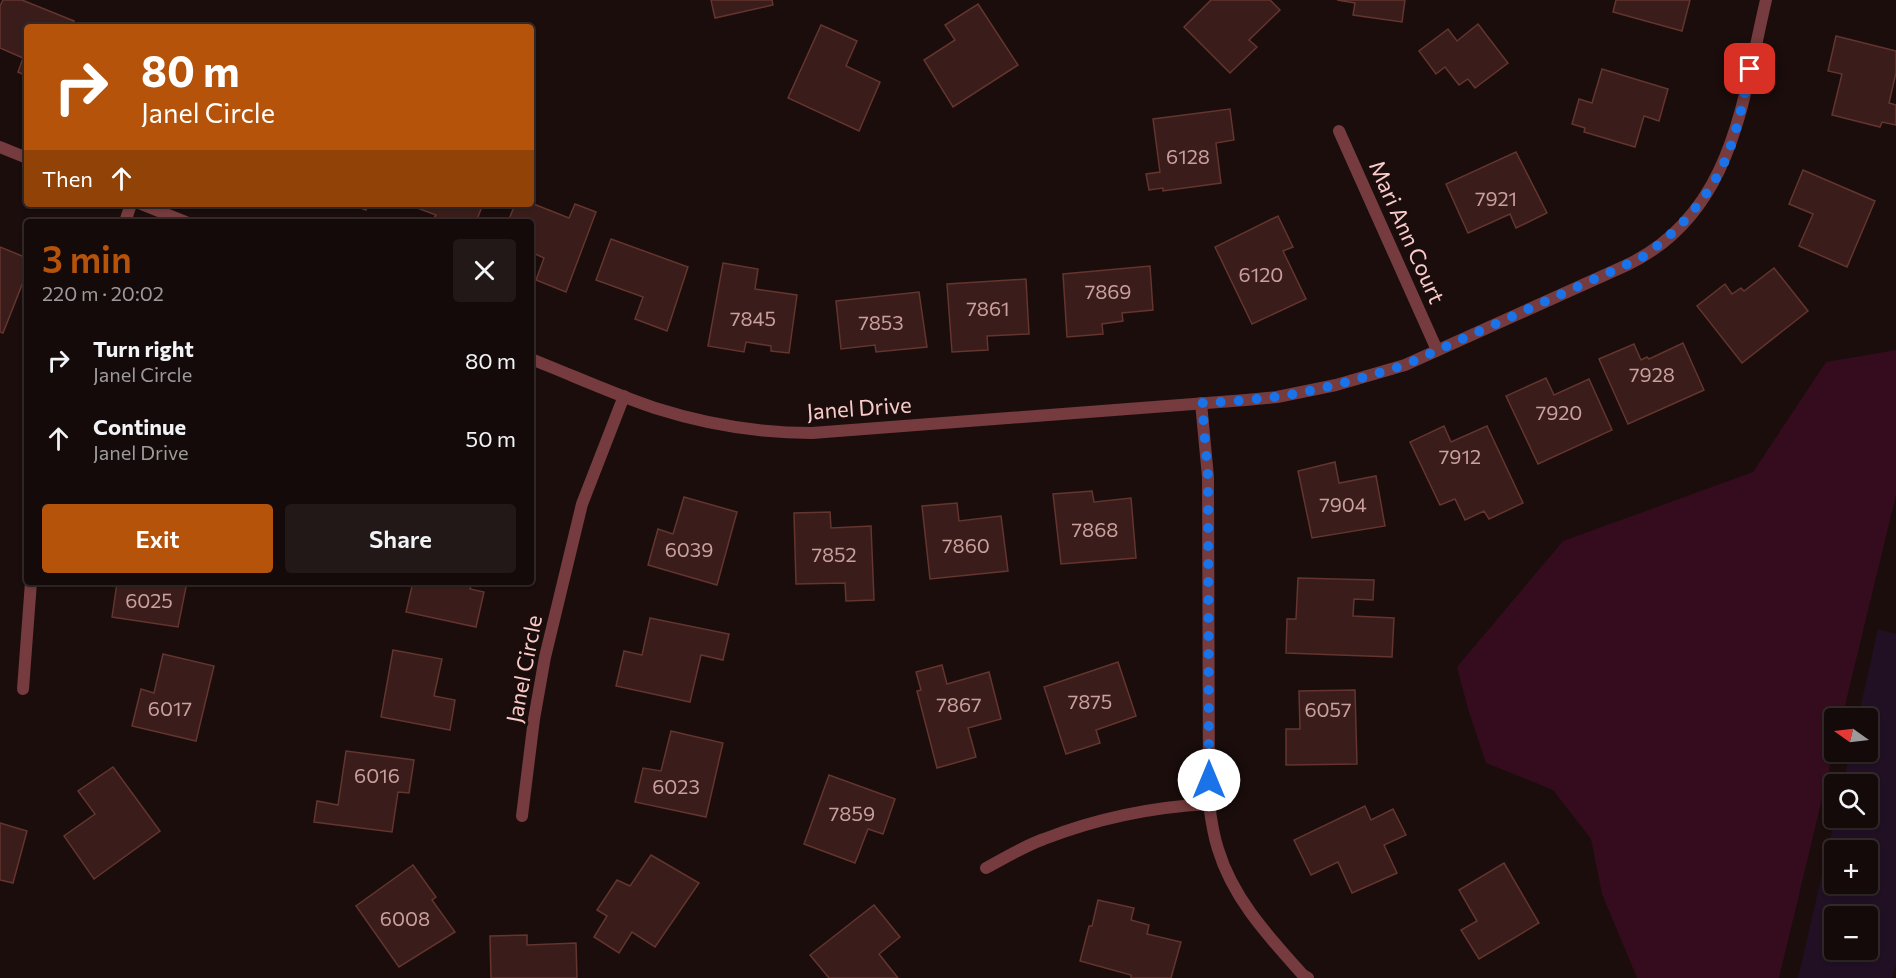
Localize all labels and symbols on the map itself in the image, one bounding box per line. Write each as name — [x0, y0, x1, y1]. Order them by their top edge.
pin — [1724, 43, 1775, 94]
house number: 6128 — [1166, 144, 1210, 168]
street label: Mari Ann Court — [1364, 156, 1451, 308]
house number: 7921 — [1475, 186, 1517, 210]
house number: 6120 — [1239, 262, 1283, 286]
house number: 7869 — [1085, 279, 1131, 303]
house number: 7861 — [966, 296, 1010, 320]
house number: 7845 — [730, 306, 776, 330]
house number: 7853 — [858, 310, 904, 334]
house number: 7928 — [1629, 362, 1675, 386]
street label: Janel Drive — [806, 390, 912, 425]
house number: 7920 — [1536, 400, 1582, 424]
house number: 7912 — [1439, 444, 1481, 468]
house number: 7904 — [1319, 492, 1367, 516]
house number: 7868 — [1072, 517, 1118, 541]
house number: 7860 — [942, 533, 990, 557]
house number: 6039 — [665, 537, 713, 561]
house number: 7852 — [811, 542, 857, 566]
house number: 6025 — [125, 588, 173, 612]
street label: Janel Circle — [500, 613, 547, 725]
house number: 7875 — [1068, 689, 1112, 713]
house number: 7867 — [936, 692, 982, 716]
house number: 6017 — [148, 696, 192, 720]
house number: 6057 — [1304, 697, 1352, 721]
north arrow — [1824, 708, 1878, 762]
position arrow — [1177, 748, 1241, 812]
house number: 6016 — [354, 763, 400, 787]
house number: 6023 — [652, 774, 700, 798]
house number: 7859 — [829, 801, 875, 825]
house number: 6008 — [380, 906, 430, 930]

